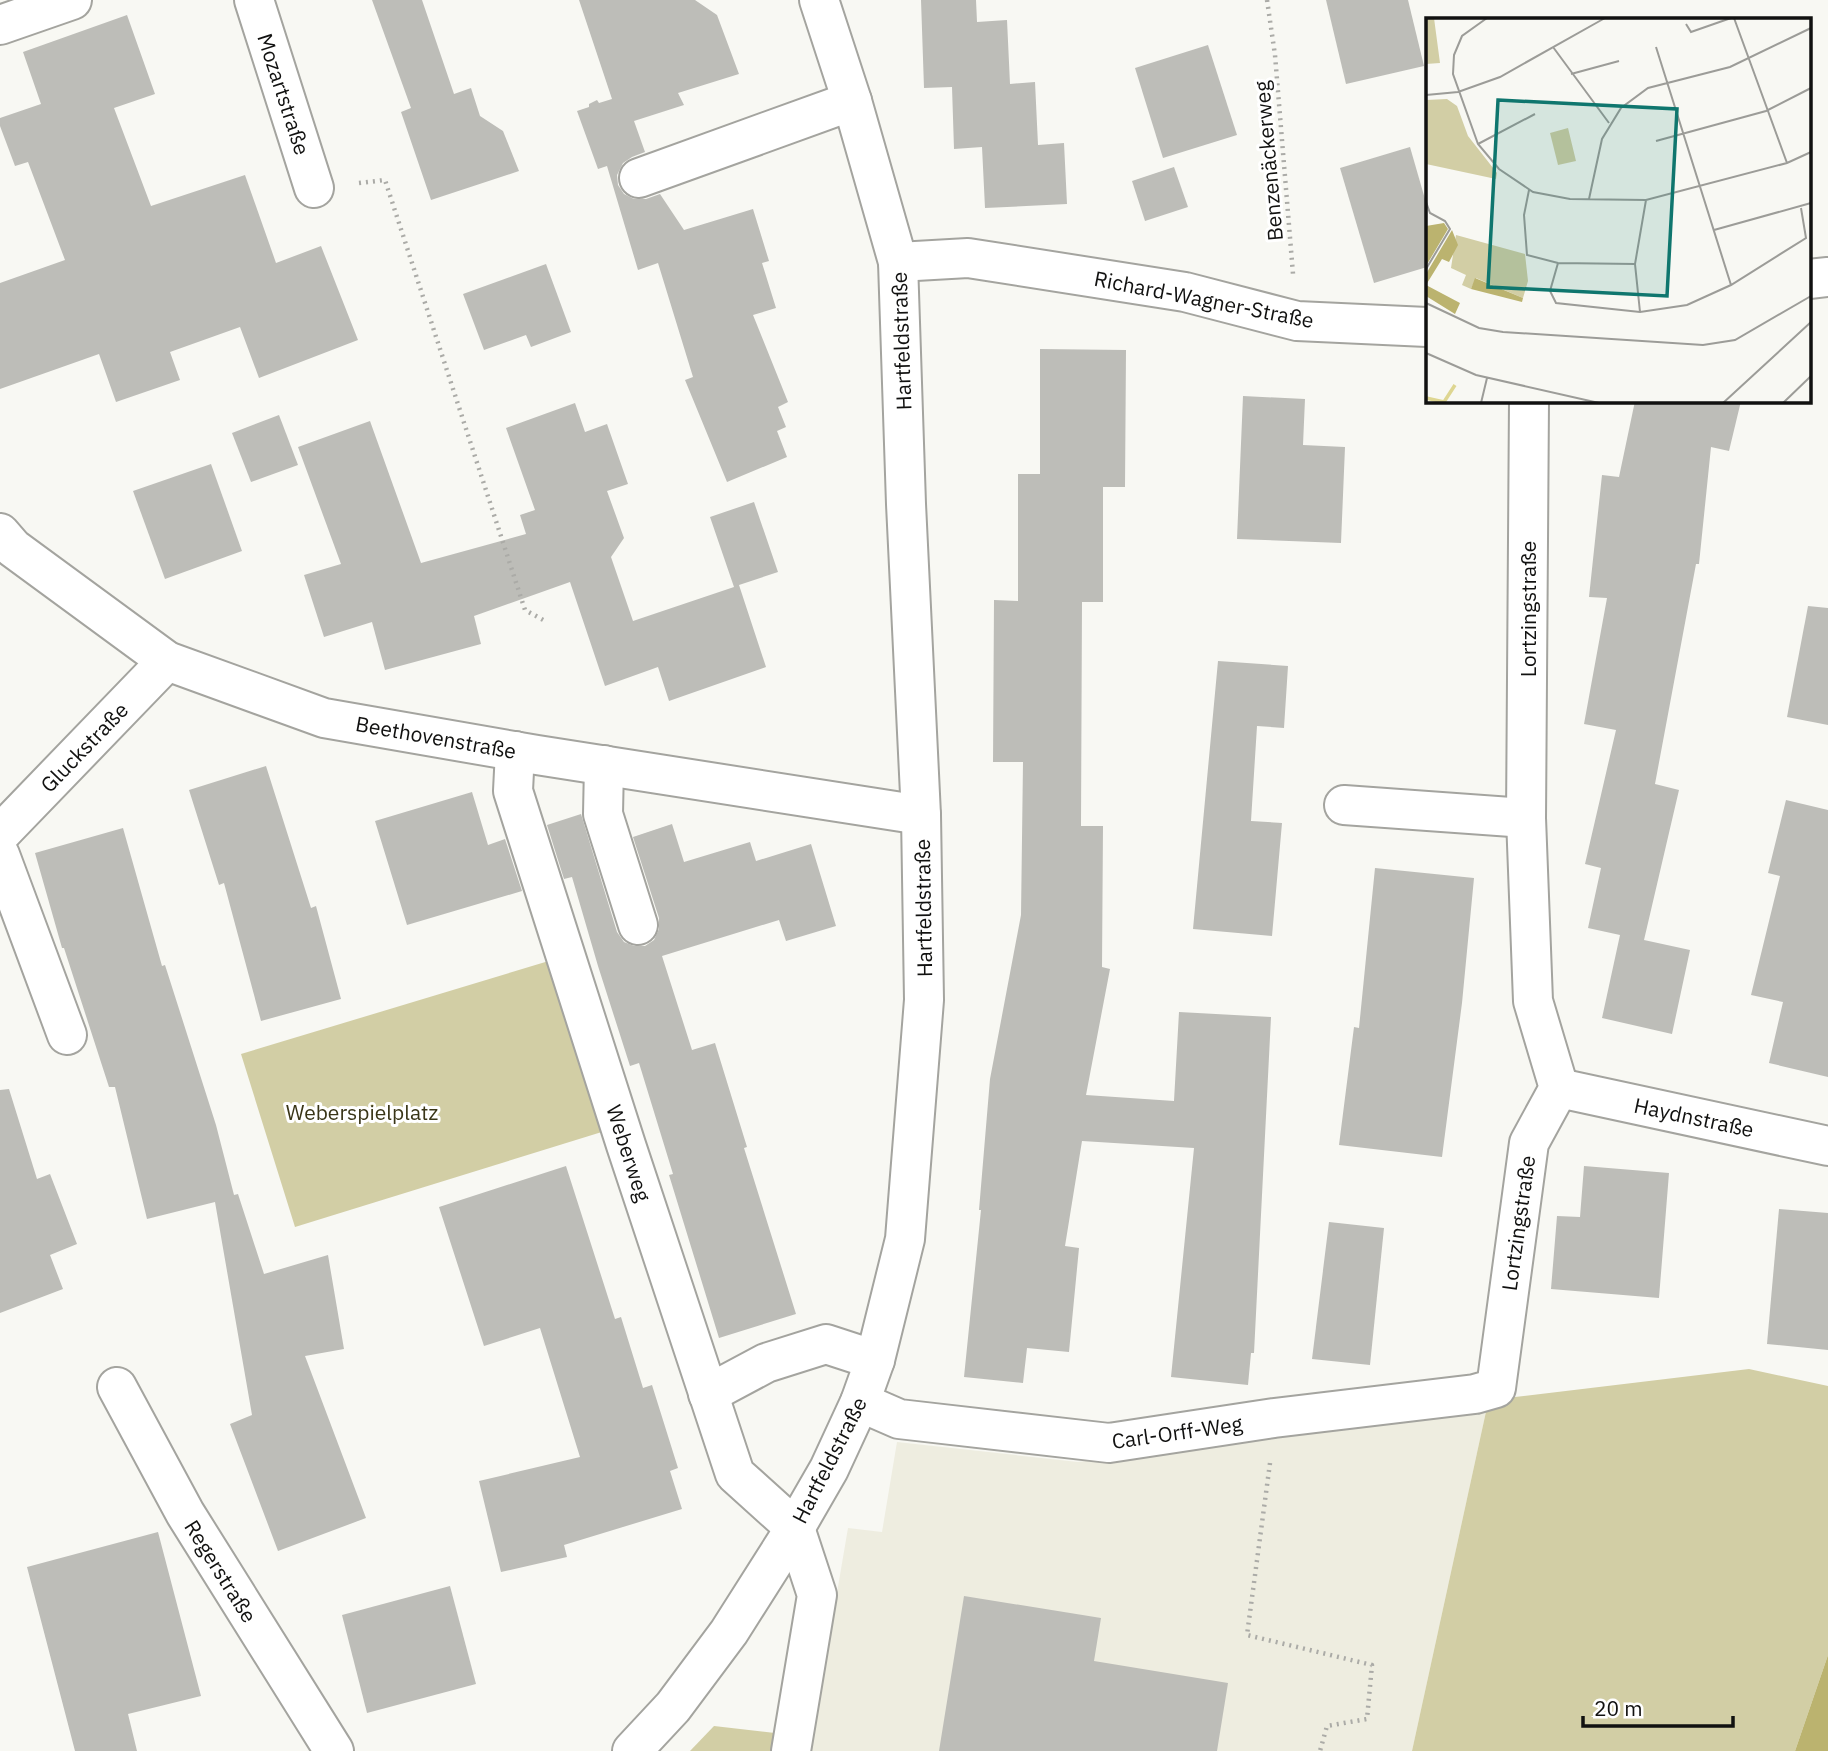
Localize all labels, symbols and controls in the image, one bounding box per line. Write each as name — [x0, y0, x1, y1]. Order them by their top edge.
inset map — [1426, 18, 1811, 402]
street label: Mozartstraße — [251, 30, 317, 158]
street label: Benzenäckerweg — [1247, 80, 1289, 242]
street label: Richard-Wagner-Straße — [1092, 264, 1316, 334]
street label: Hartfeldstraße — [885, 271, 917, 411]
street label: Lortzingstraße — [1514, 541, 1542, 677]
street label: Gluckstraße — [34, 696, 134, 798]
street label: Beethovenstraße — [354, 709, 518, 765]
street label: Hartfeldstraße — [908, 839, 938, 977]
street label: Haydnstraße — [1632, 1091, 1756, 1143]
park label: Weberspielplatz — [286, 1098, 438, 1126]
street label: Weberweg — [600, 1101, 658, 1205]
street label: Lortzingstraße — [1495, 1153, 1541, 1293]
street label: Hartfeldstraße — [785, 1392, 873, 1528]
street label: Carl-Orff-Weg — [1110, 1409, 1244, 1455]
street label: Regerstraße — [178, 1514, 264, 1628]
scale bar — [1583, 1684, 1734, 1728]
text: 20 m — [1594, 1694, 1643, 1722]

